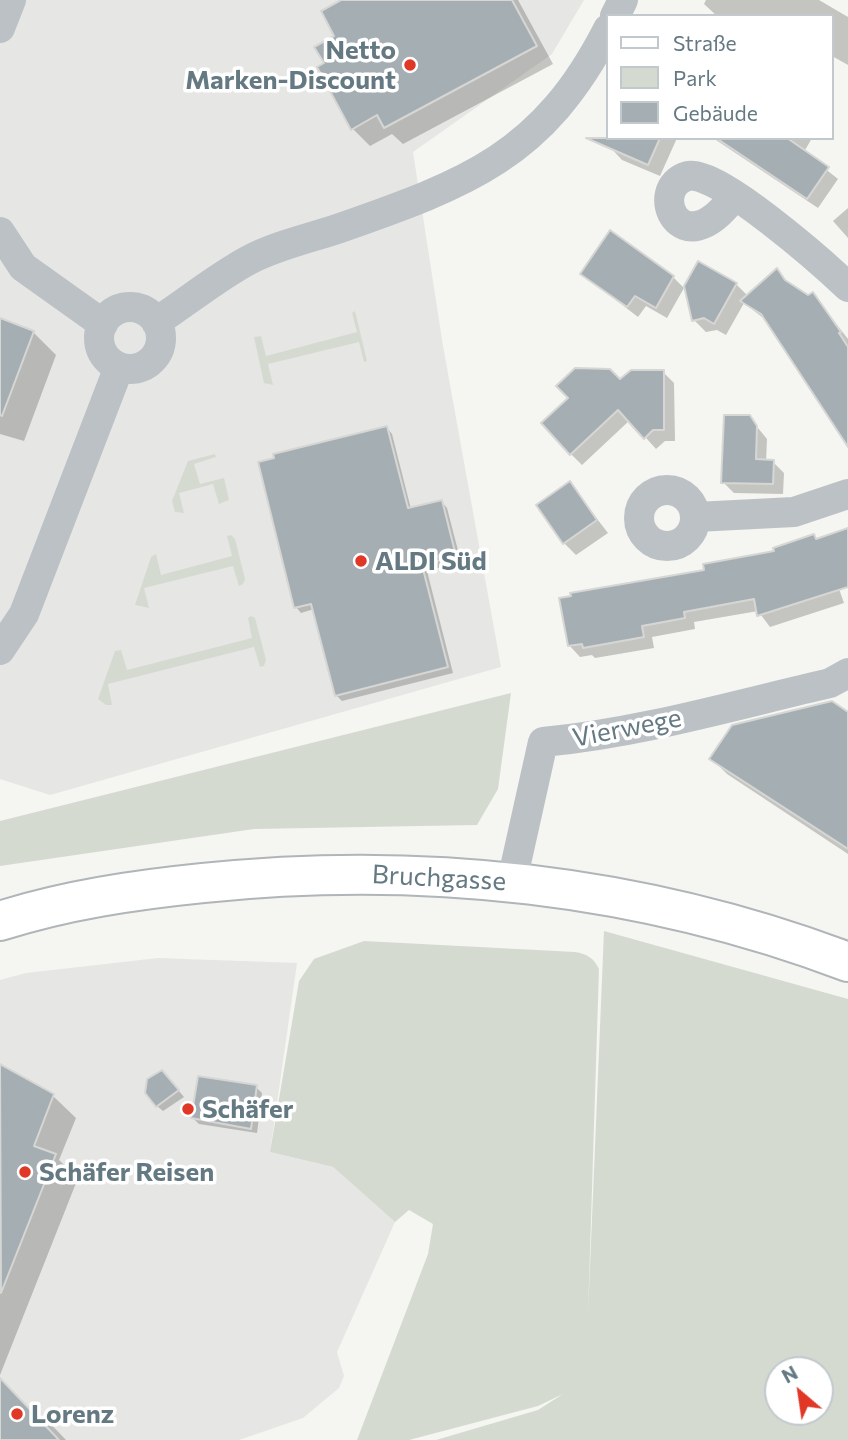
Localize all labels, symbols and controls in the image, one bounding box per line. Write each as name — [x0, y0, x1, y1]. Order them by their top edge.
legend — [606, 14, 834, 140]
text: Straße — [673, 30, 737, 55]
place label: Netto Marken-Discount — [185, 34, 396, 96]
marker: Netto Marken-Discount — [402, 57, 418, 73]
text: Park — [673, 65, 717, 90]
text: Gebäude — [673, 100, 758, 125]
place label: ALDI Süd — [375, 545, 487, 577]
marker: ALDI Süd — [353, 553, 369, 569]
street label: Vierwege — [570, 702, 684, 754]
street label: Bruchgasse — [371, 859, 507, 897]
place label: Schäfer — [202, 1093, 293, 1125]
marker: Schäfer — [180, 1101, 196, 1117]
place label: Schäfer Reisen — [39, 1156, 214, 1188]
marker: Schäfer Reisen — [17, 1164, 33, 1180]
north arrow — [764, 1356, 834, 1426]
text: N — [778, 1360, 801, 1387]
place label: Lorenz — [31, 1398, 114, 1430]
marker: Lorenz — [9, 1406, 25, 1422]

